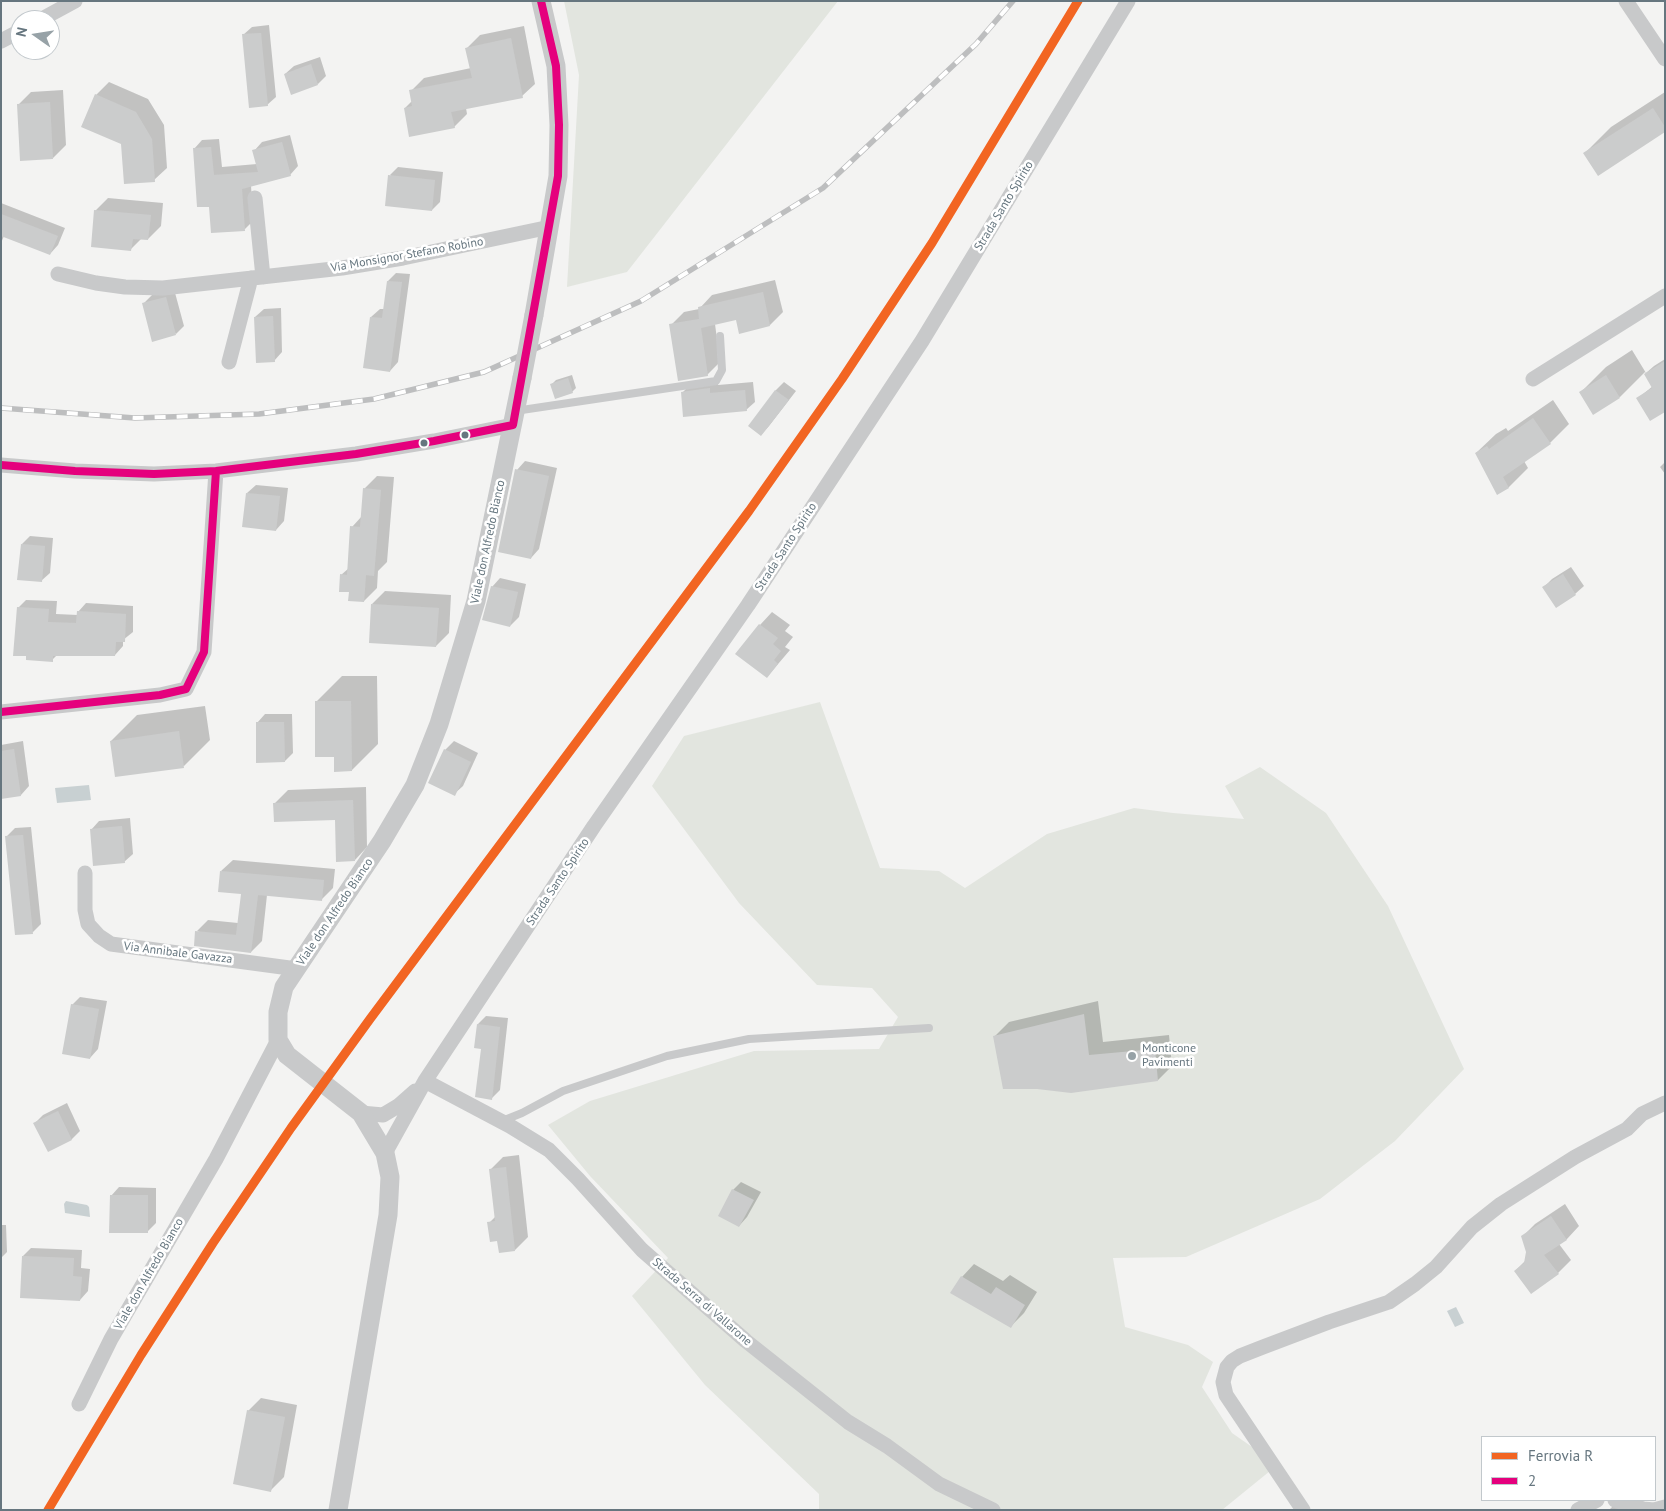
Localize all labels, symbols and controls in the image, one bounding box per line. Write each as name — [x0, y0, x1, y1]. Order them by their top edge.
north arrow — [10, 10, 60, 60]
text: N — [12, 25, 31, 38]
street label: Strada Santo Spirito — [971, 158, 1037, 254]
street label: Via Monsignor Stefano Robino — [330, 234, 484, 276]
unlabelled marker — [460, 430, 470, 440]
unlabelled marker — [419, 438, 429, 448]
street label: Viale don Alfredo Bianco — [468, 479, 508, 605]
street label: Strada Santo Spirito — [752, 500, 820, 594]
street label: Strada Santo Spirito — [523, 836, 593, 928]
street label: Viale don Alfredo Bianco — [294, 856, 376, 968]
street label: Via Annibale Gavazza — [123, 939, 233, 967]
place label: Monticone Pavimenti — [1142, 1042, 1196, 1070]
marker: Monticone Pavimenti — [1126, 1050, 1138, 1062]
street label: Viale don Alfredo Bianco — [111, 1216, 187, 1332]
street label: Strada Serra di Vallarone — [649, 1255, 755, 1349]
legend — [1481, 1436, 1656, 1501]
text: Ferrovia R — [1528, 1446, 1593, 1465]
text: 2 — [1528, 1471, 1536, 1490]

